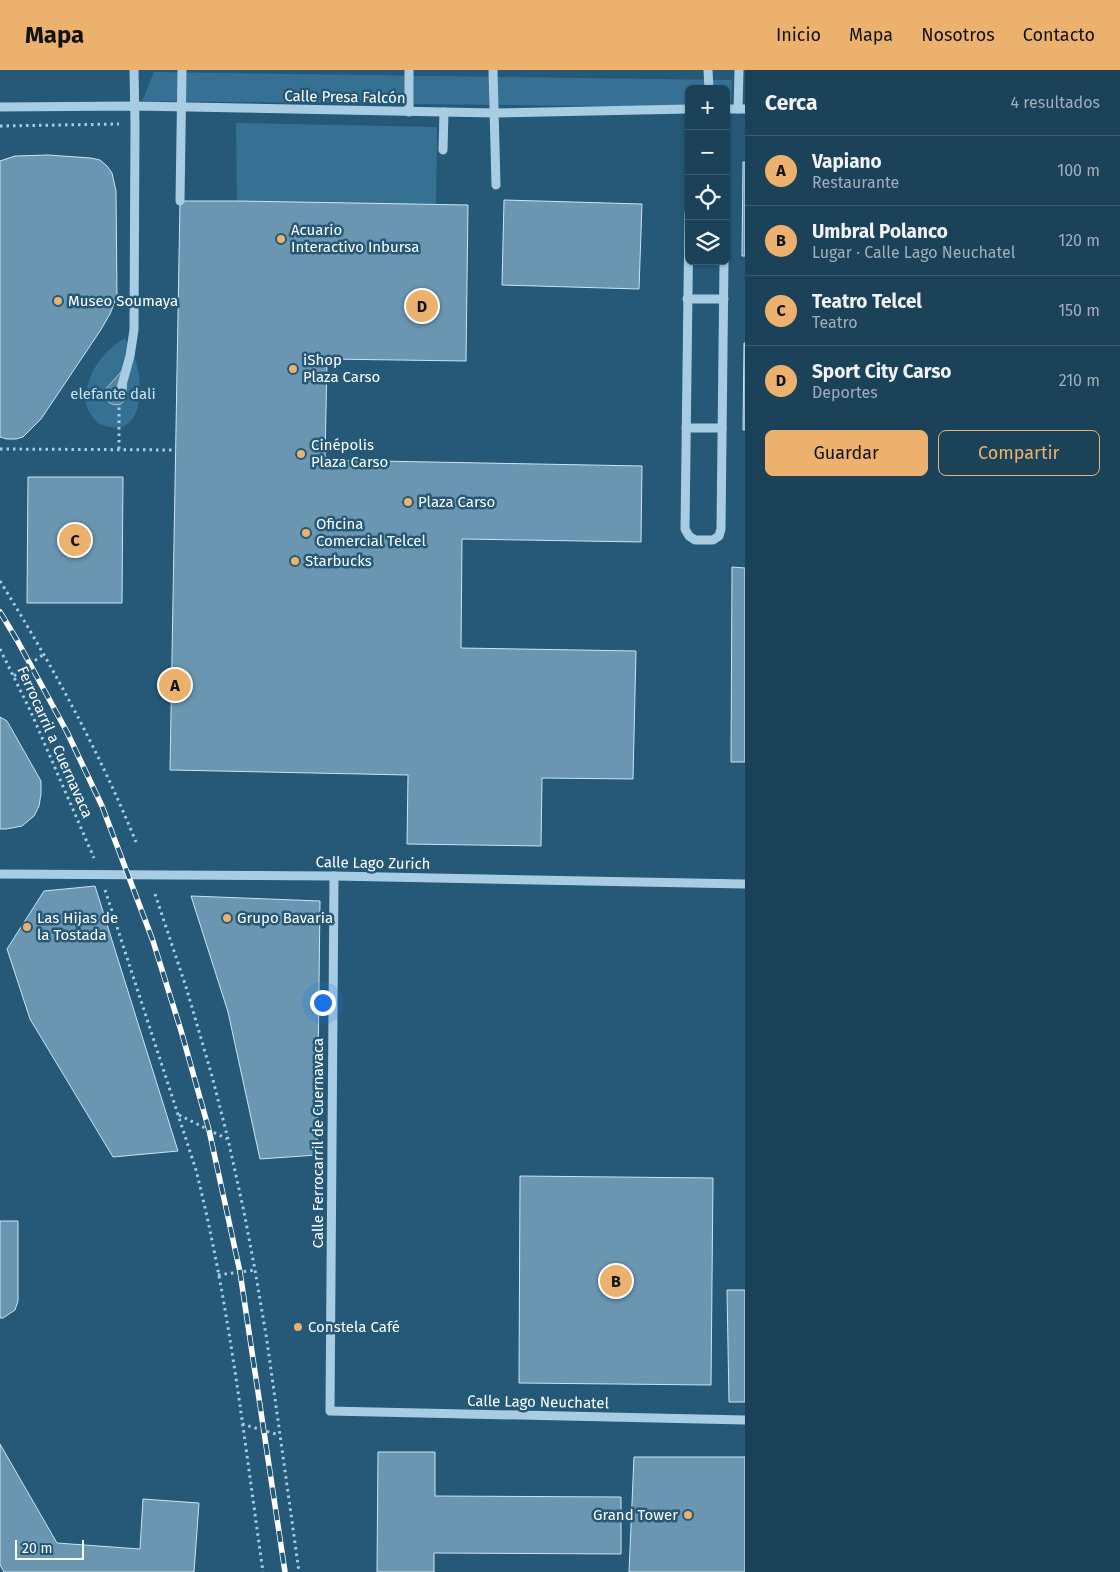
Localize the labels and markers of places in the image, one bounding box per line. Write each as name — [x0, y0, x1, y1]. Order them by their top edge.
place label: Acuario Interactivo Inbursa — [291, 221, 419, 256]
marker: Acuario Interactivo Inbursa — [275, 233, 287, 245]
pin: D — [406, 287, 438, 325]
place label: Museo Soumaya — [68, 292, 178, 310]
marker: Museo Soumaya — [52, 295, 64, 307]
place label: iShop Plaza Carso — [303, 351, 380, 386]
marker: iShop Plaza Carso — [287, 363, 299, 375]
place label: Cinépolis Plaza Carso — [311, 436, 388, 471]
marker: Cinépolis Plaza Carso — [295, 448, 307, 460]
place label: Plaza Carso — [418, 493, 495, 511]
marker: Plaza Carso — [402, 496, 414, 508]
place label: Oficina Comercial Telcel — [316, 515, 426, 550]
pin: C — [59, 521, 91, 559]
marker: Oficina Comercial Telcel — [300, 527, 312, 539]
place label: Starbucks — [305, 552, 372, 570]
marker: Starbucks — [289, 555, 301, 567]
pin: A — [159, 666, 191, 704]
place label: Las Hijas de la Tostada — [37, 909, 118, 944]
place label: Grupo Bavaria — [237, 909, 333, 927]
marker: Grupo Bavaria — [221, 912, 233, 924]
marker: Las Hijas de la Tostada — [21, 921, 33, 933]
pin: B — [600, 1262, 632, 1300]
place label: Constela Café — [308, 1318, 400, 1336]
marker: Constela Café — [292, 1321, 304, 1333]
place label: Grand Tower — [593, 1506, 678, 1524]
marker: Grand Tower — [682, 1509, 694, 1521]

